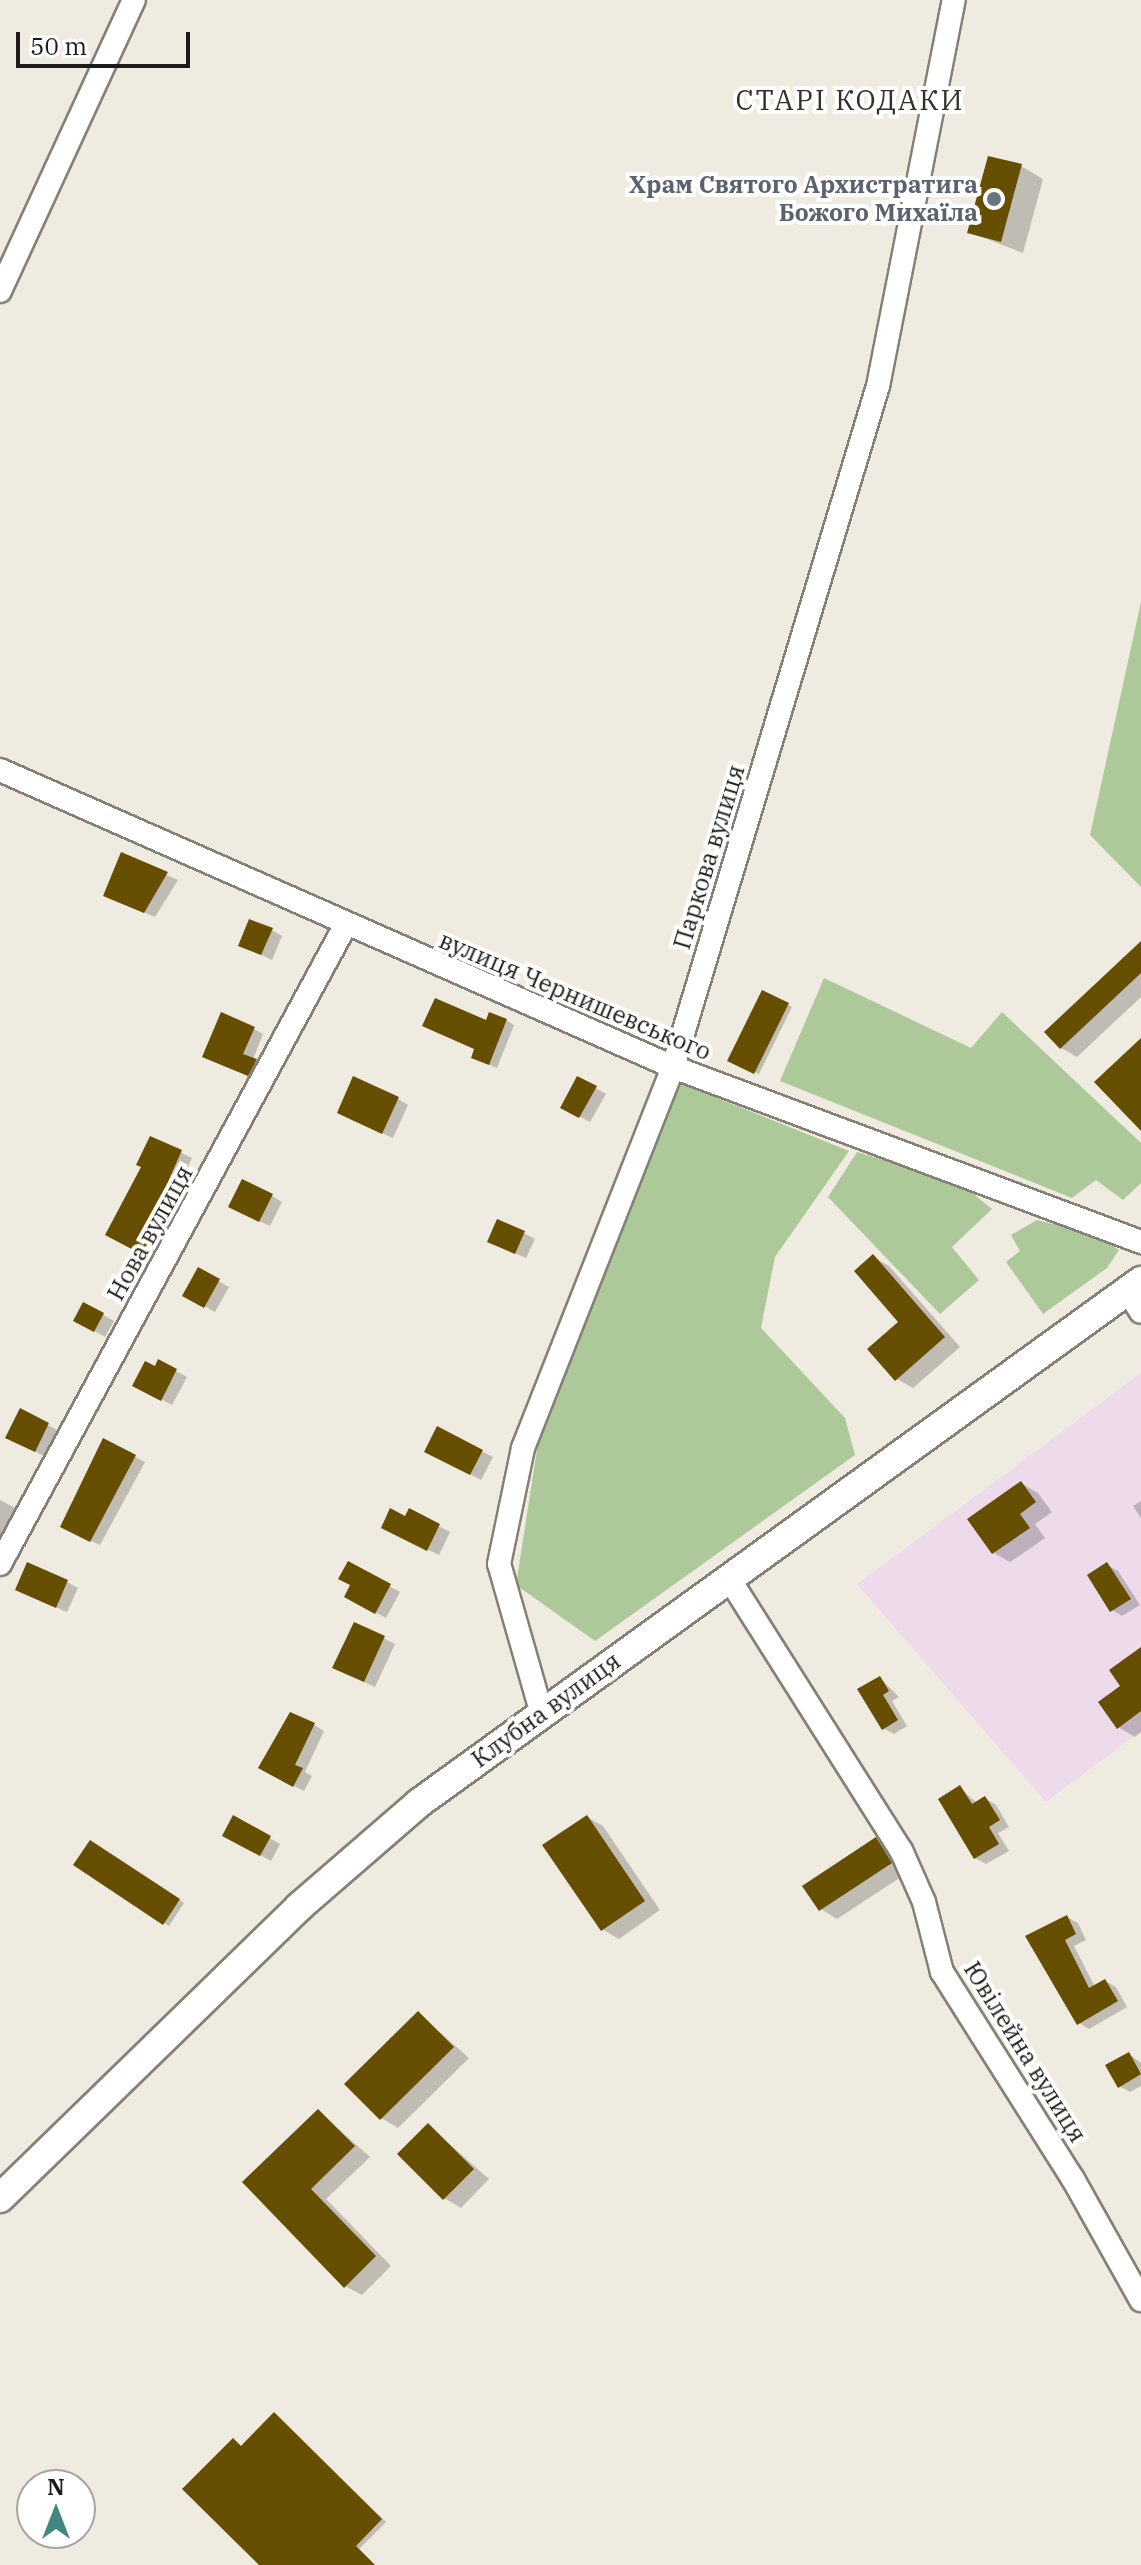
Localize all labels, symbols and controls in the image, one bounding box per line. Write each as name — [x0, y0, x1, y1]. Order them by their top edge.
scale bar — [20, 16, 194, 66]
text: 50 m — [30, 30, 87, 62]
district label: СТАРІ КОДАКИ — [735, 83, 965, 117]
place label: Храм Святого Архистратига Божого Михаїла — [629, 171, 978, 227]
marker: Храм Святого Архистратига Божого Михаїла — [985, 190, 1003, 208]
street label: Паркова вулиця — [667, 761, 751, 953]
street label: вулиця Чернишевського — [435, 926, 715, 1066]
street label: Нова вулиця — [101, 1160, 199, 1306]
street label: Клубна вулиця — [466, 1646, 626, 1774]
street label: Ювілейна вулиця — [958, 1956, 1092, 2148]
north arrow — [16, 2469, 96, 2549]
text: N — [47, 2472, 65, 2501]

